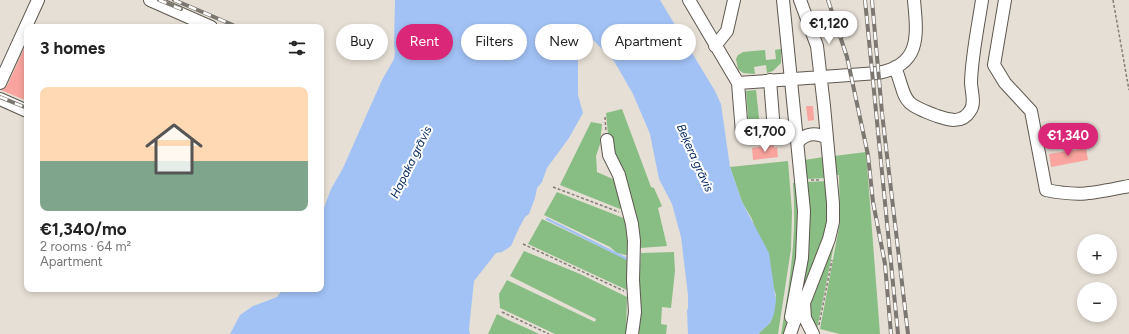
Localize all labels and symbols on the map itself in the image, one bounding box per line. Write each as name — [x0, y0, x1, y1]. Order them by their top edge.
pin: €1,120 — [796, 11, 862, 45]
pin: €1,700 — [732, 119, 798, 153]
water label: Beķera grāvis — [674, 122, 716, 195]
water label: Hapaka grāvis — [387, 123, 435, 200]
pin: €1,340 — [1035, 123, 1101, 157]

